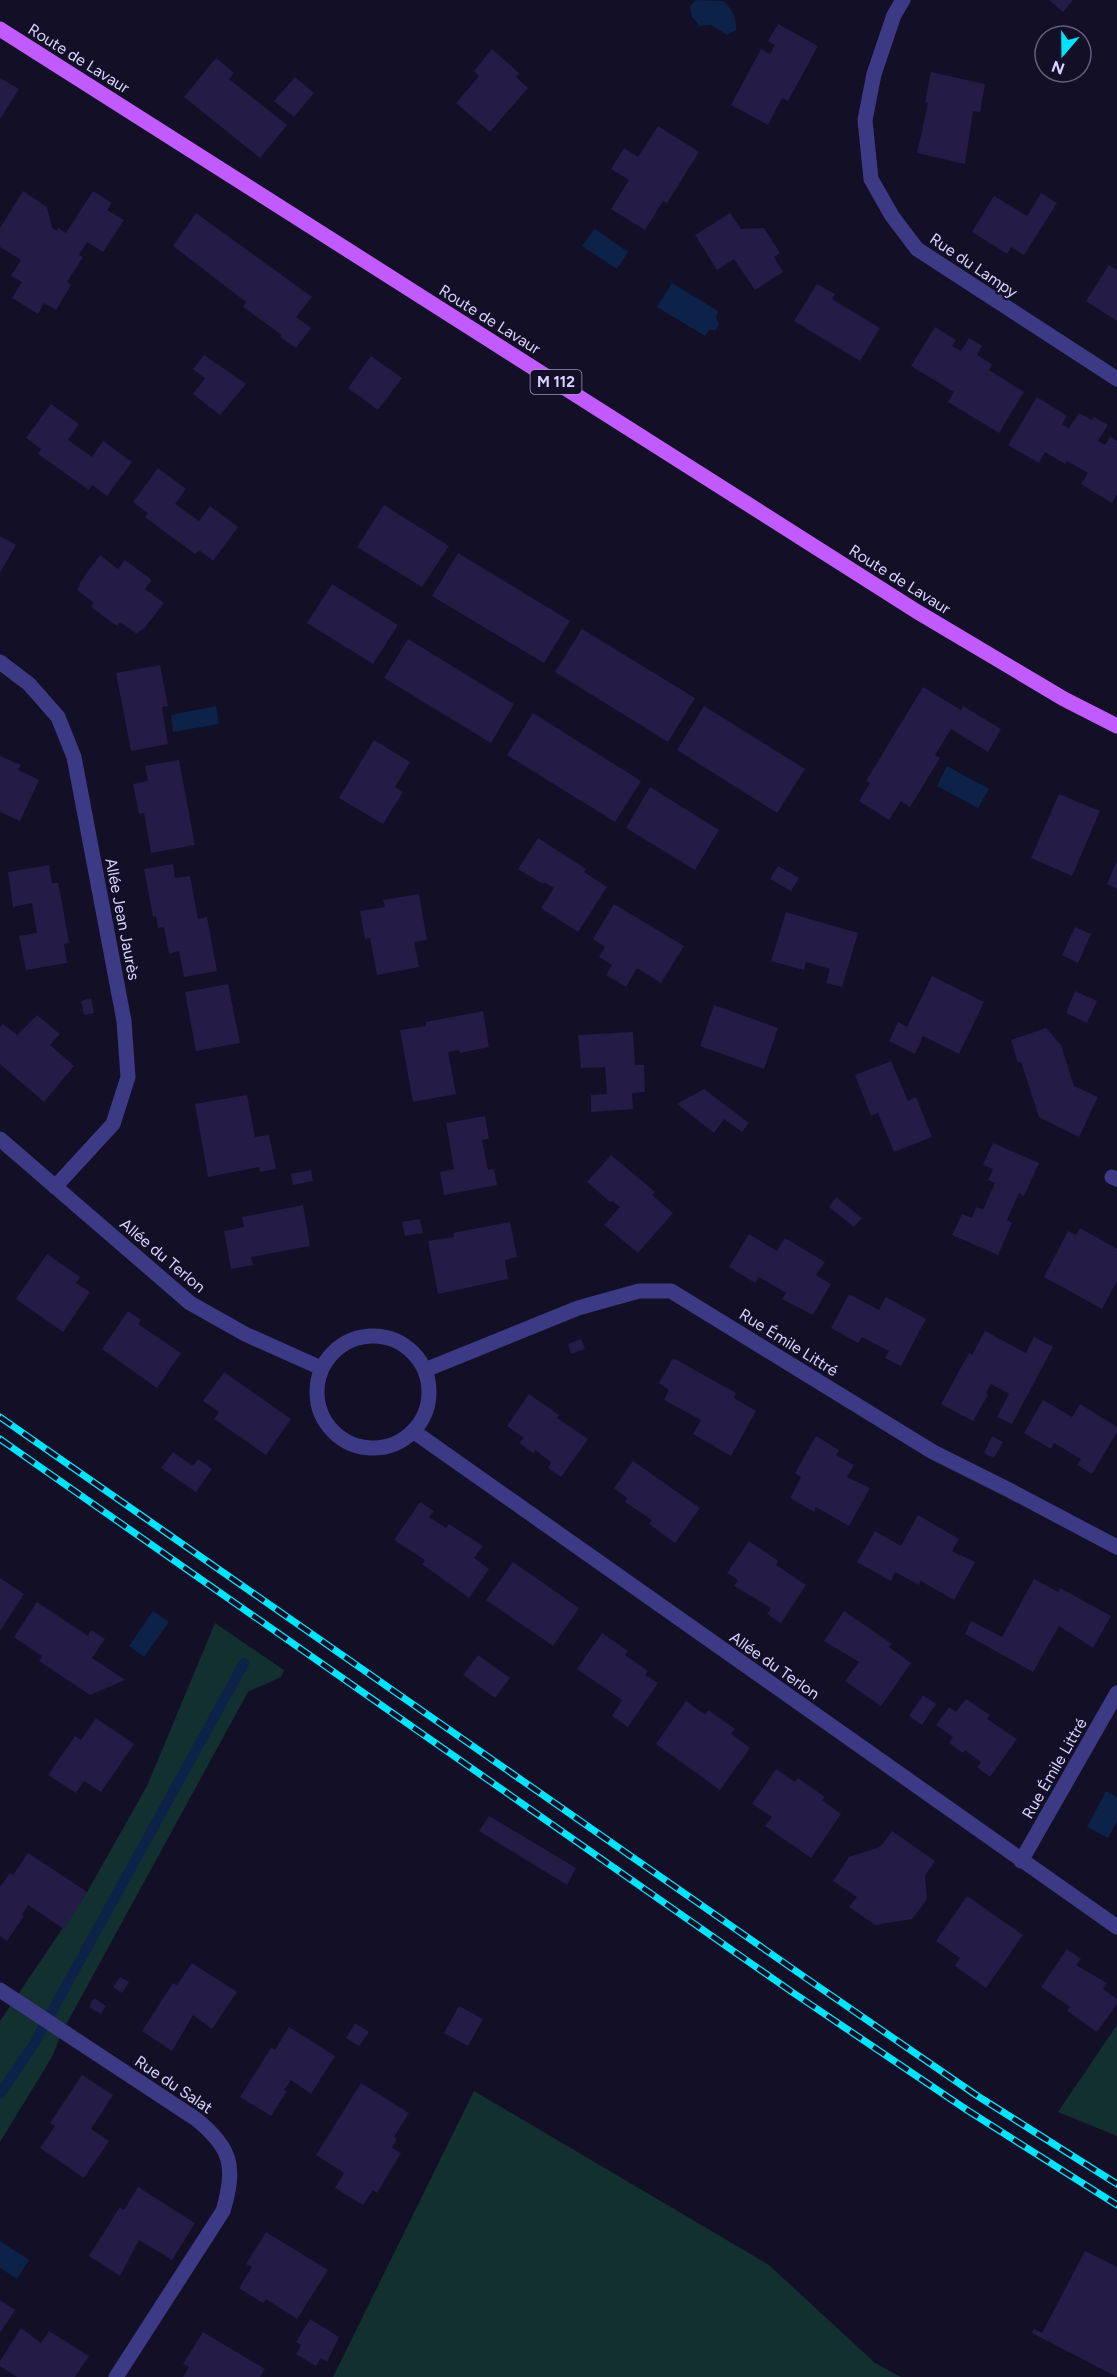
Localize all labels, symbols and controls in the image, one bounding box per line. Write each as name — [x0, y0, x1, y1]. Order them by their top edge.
street label: Route de Lavaur — [25, 20, 133, 98]
north arrow — [1033, 24, 1093, 84]
text: N — [1049, 57, 1067, 79]
street label: Rue du Lampy — [926, 229, 1022, 302]
street label: Route de Lavaur — [436, 281, 544, 359]
road number: M 112 — [530, 370, 582, 394]
street label: Route de Lavaur — [846, 541, 954, 619]
street label: Allée Jean Jaurès — [101, 856, 144, 982]
street label: Allée du Terlon — [116, 1214, 209, 1297]
street label: Rue Émile Littré — [736, 1304, 842, 1381]
street label: Allée du Terlon — [726, 1627, 823, 1703]
street label: Rue Émile Littré — [1018, 1714, 1091, 1822]
street label: Rue du Salat — [131, 2051, 216, 2117]

